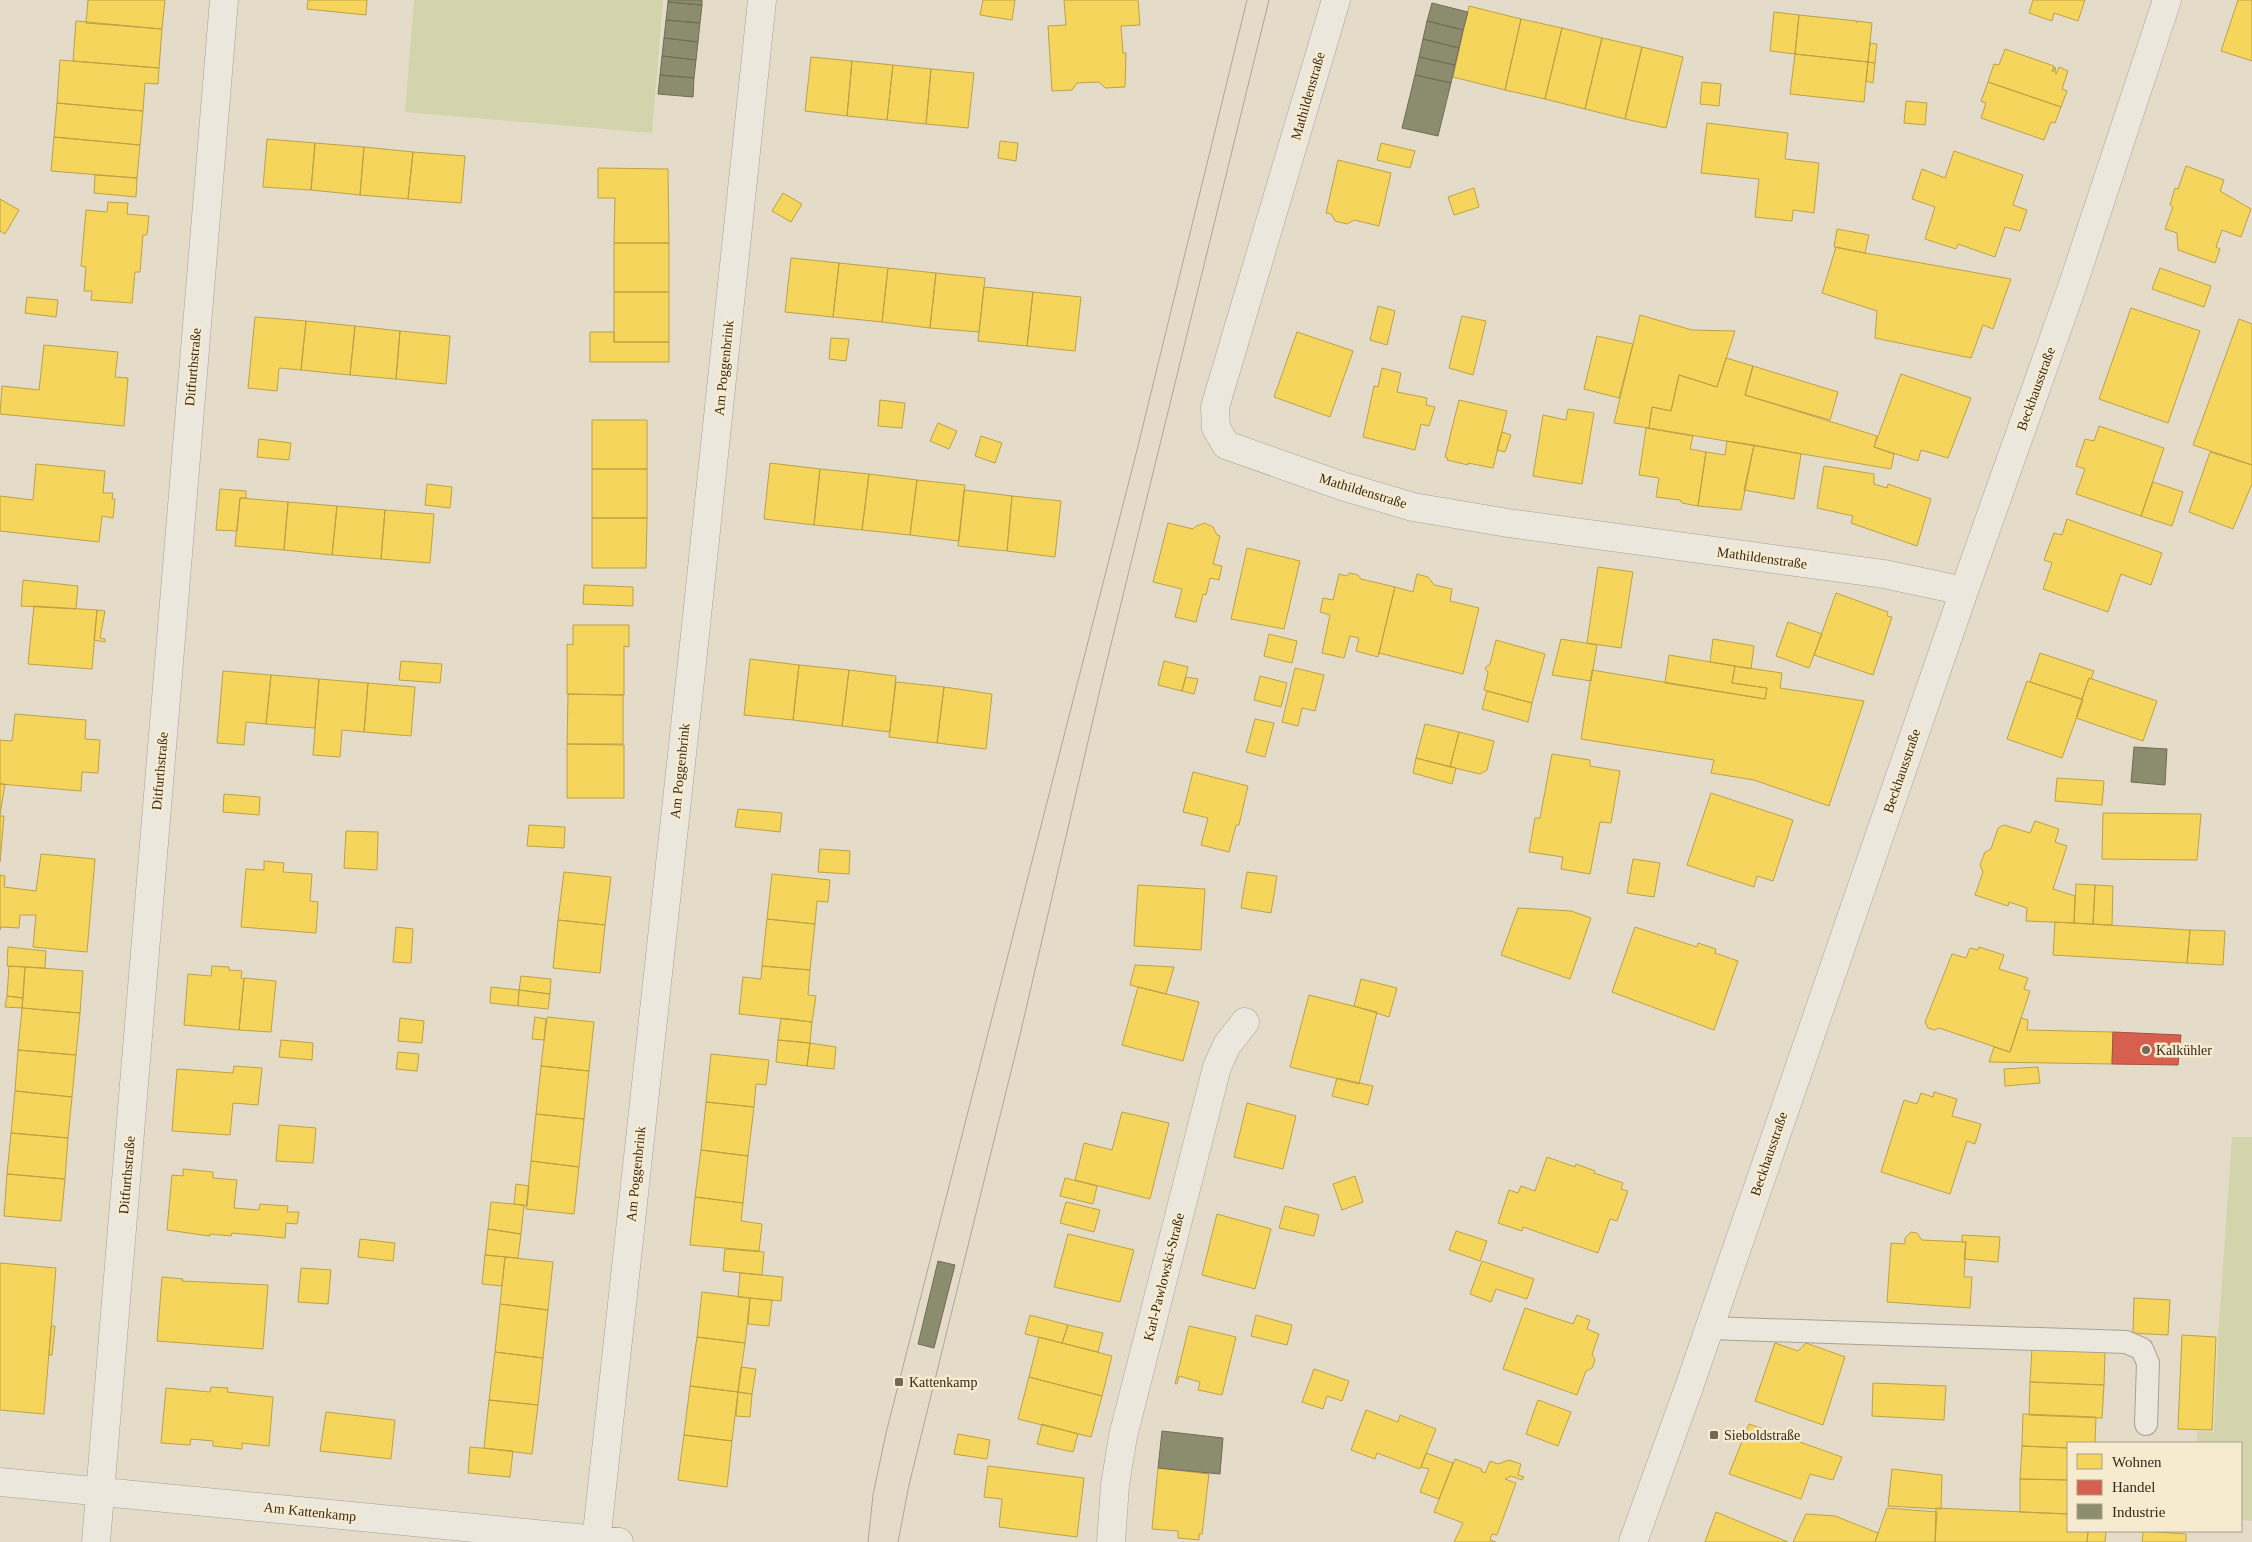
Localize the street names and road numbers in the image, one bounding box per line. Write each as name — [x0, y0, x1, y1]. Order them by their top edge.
street label: Mathildenstraße — [1288, 50, 1328, 142]
street label: Am Poggenbrink — [712, 319, 736, 417]
street label: Ditfurthstraße — [182, 327, 204, 407]
street label: Beckhausstraße — [2014, 345, 2058, 433]
street label: Mathildenstraße — [1317, 471, 1409, 511]
street label: Mathildenstraße — [1716, 544, 1808, 572]
street label: Am Poggenbrink — [668, 722, 692, 820]
street label: Beckhausstraße — [1881, 727, 1923, 815]
street label: Ditfurthstraße — [149, 731, 171, 811]
street label: Beckhausstraße — [1748, 1110, 1790, 1198]
street label: Am Poggenbrink — [624, 1125, 648, 1223]
street label: Ditfurthstraße — [116, 1135, 138, 1215]
street label: Karl-Pawlowski-Straße — [1141, 1211, 1187, 1343]
street label: Am Kattenkamp — [263, 1500, 357, 1524]

